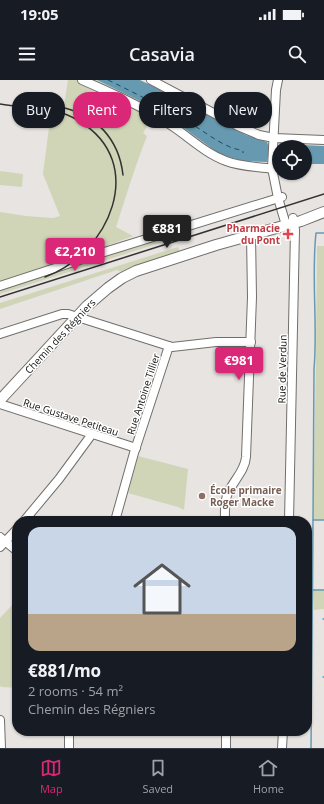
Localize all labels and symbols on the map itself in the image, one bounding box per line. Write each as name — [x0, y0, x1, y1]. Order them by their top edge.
pin: €881 — [143, 215, 191, 249]
place label: Pharmacie du Pont — [227, 221, 281, 247]
marker: Pharmacie du Pont — [283, 229, 293, 239]
pin: €2,210 — [42, 238, 108, 272]
street label: Chemin des Régniers — [21, 295, 99, 377]
street label: Rue de Verdun — [274, 334, 290, 404]
pin: €981 — [215, 347, 263, 381]
street label: Rue Antoine Tillier — [123, 352, 163, 436]
street label: Rue Gustave Petiteau — [21, 395, 121, 439]
place label: École primaire Roger Macke — [210, 483, 282, 509]
marker: École primaire Roger Macke — [197, 491, 207, 501]

